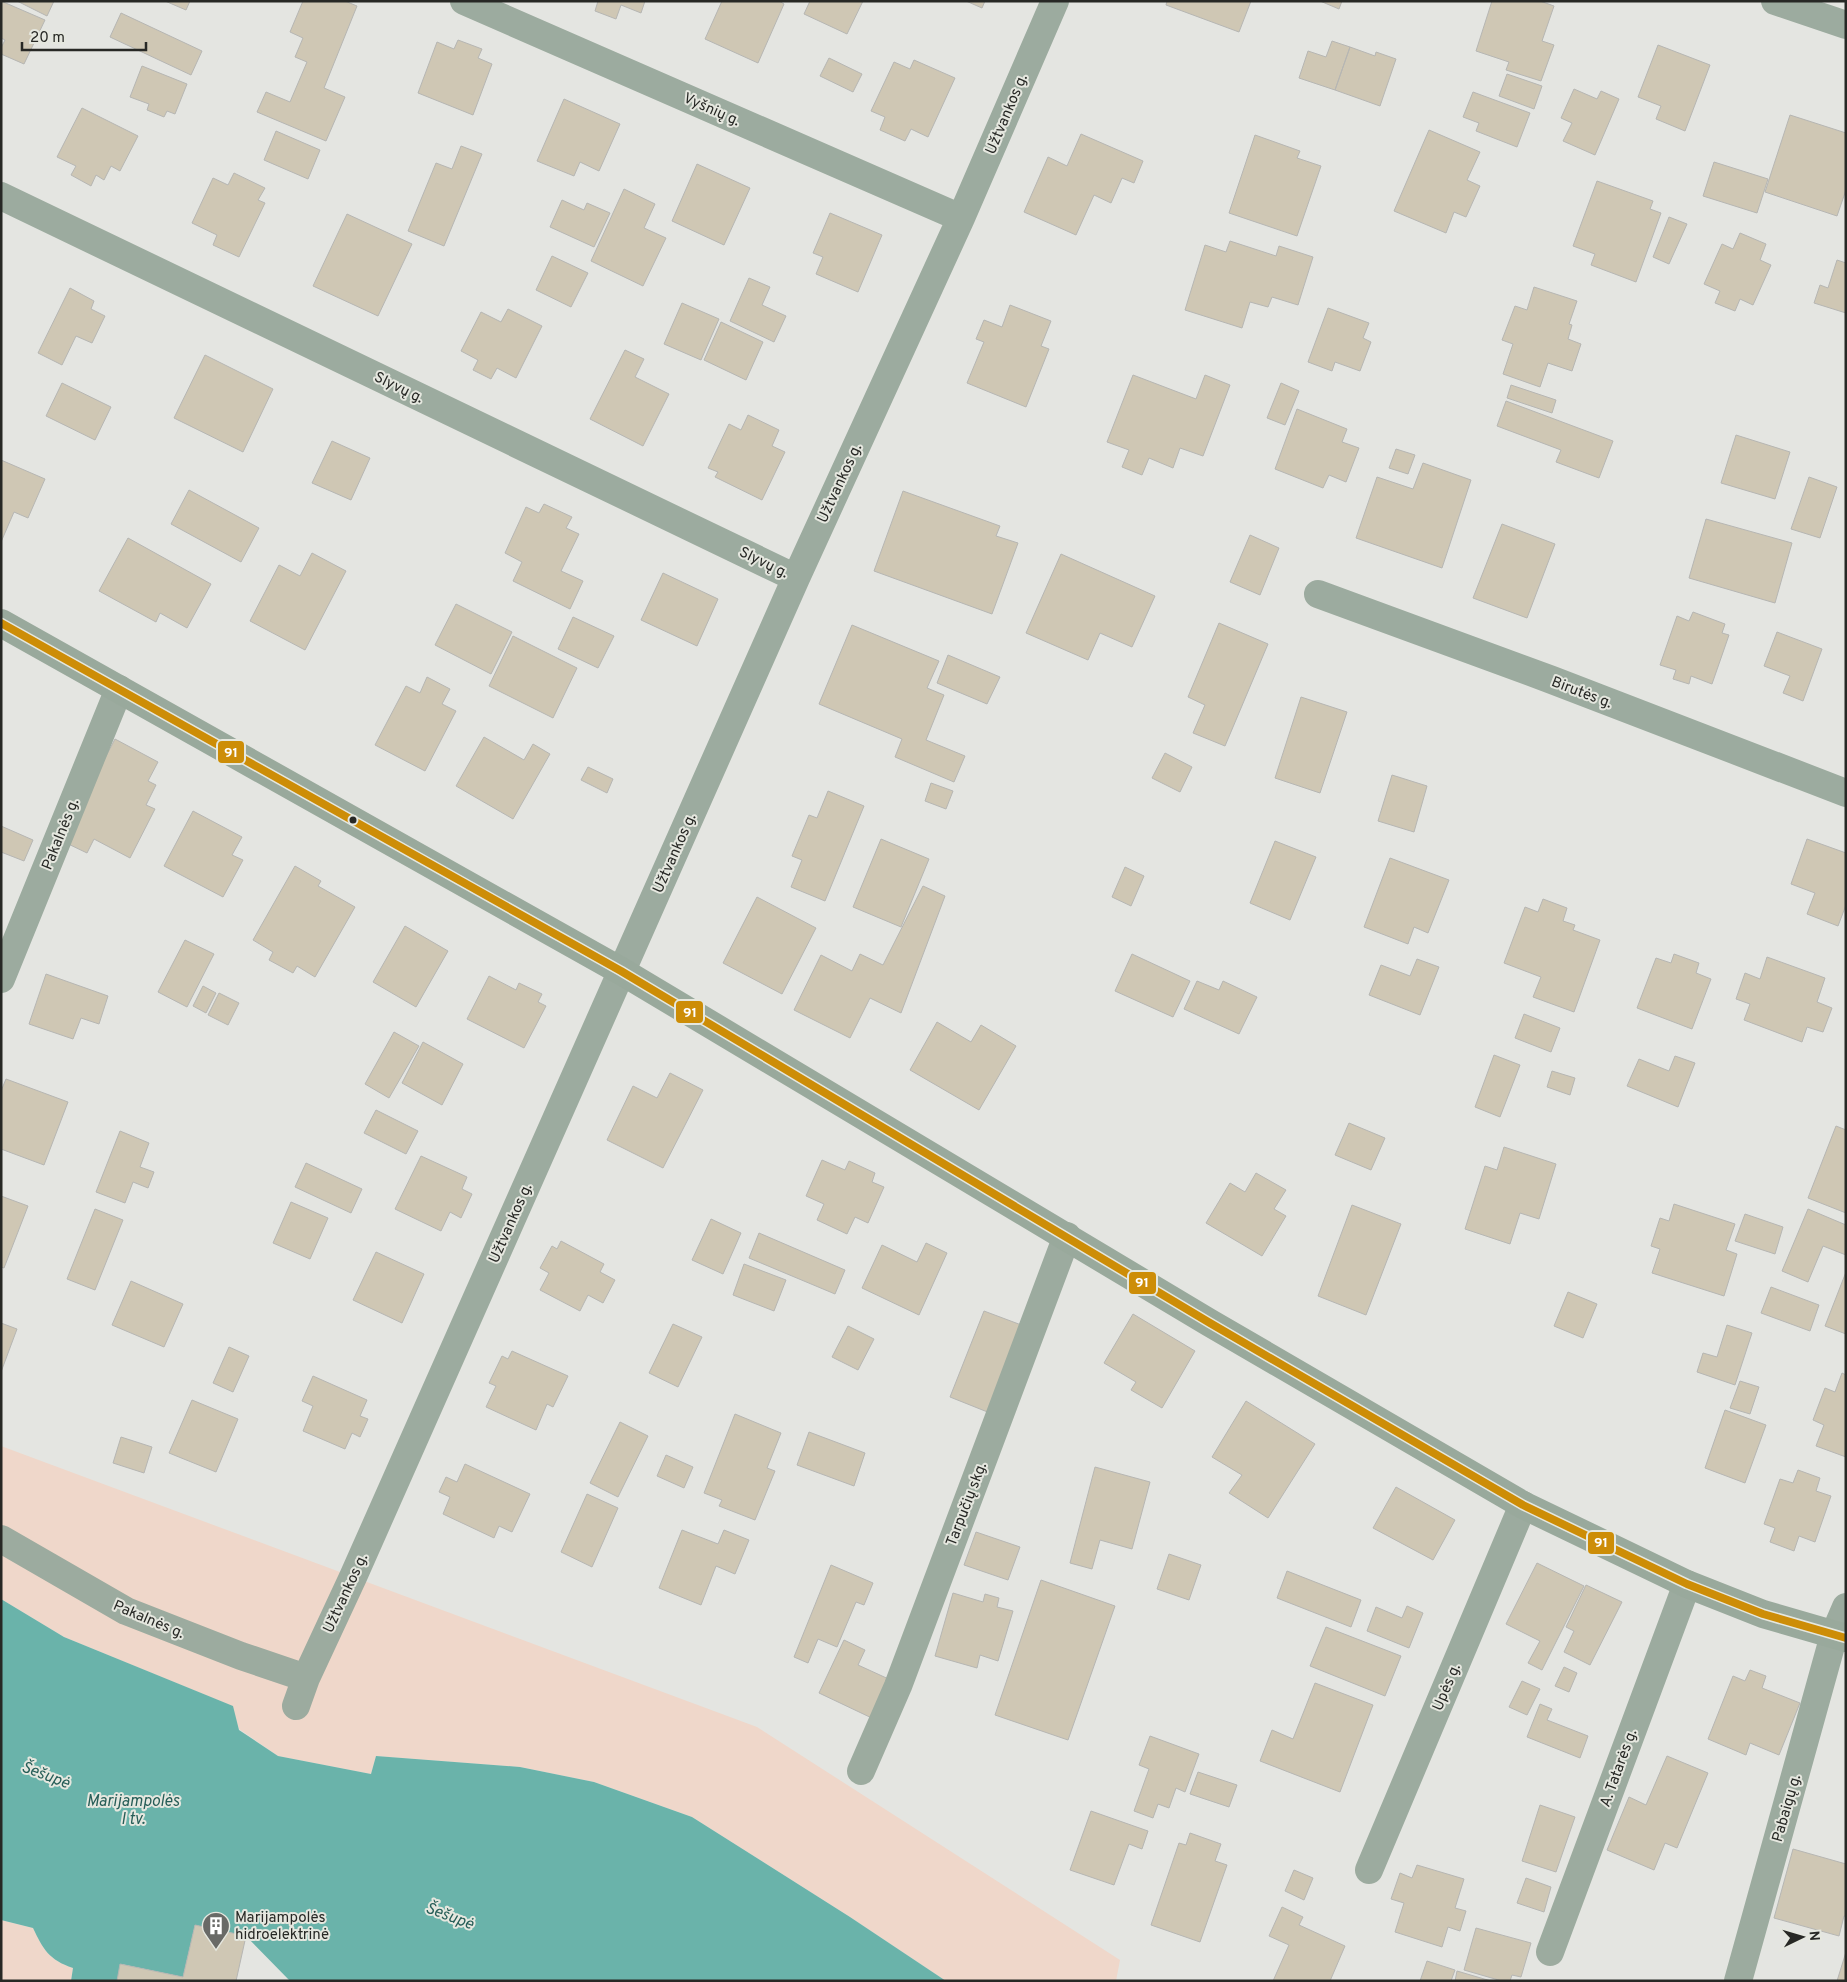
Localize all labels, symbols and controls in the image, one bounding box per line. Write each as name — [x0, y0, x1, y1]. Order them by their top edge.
scale bar — [22, 20, 146, 52]
text: 20 m — [30, 29, 65, 48]
street label: Užtvankos g. — [982, 72, 1033, 158]
street label: Vyšnių g. — [680, 89, 743, 131]
street label: Slyvų g. — [370, 368, 426, 408]
street label: Užtvankos g. — [814, 441, 867, 526]
street label: Slyvų g. — [735, 543, 791, 583]
street label: Birutės g. — [1548, 673, 1615, 714]
line badge: 91 — [217, 740, 245, 764]
text: 91 — [224, 745, 238, 762]
street label: Pakalnės g. — [38, 796, 84, 873]
street label: Užtvankos g. — [649, 811, 701, 896]
unlabelled marker — [348, 815, 358, 825]
line badge: 91 — [675, 1000, 704, 1024]
text: 91 — [683, 1005, 697, 1022]
street label: Užtvankos g. — [485, 1181, 537, 1266]
line badge: 91 — [1128, 1271, 1157, 1295]
text: 91 — [1135, 1275, 1149, 1292]
street label: Tarpučių skg. — [943, 1460, 992, 1549]
line badge: 91 — [1587, 1531, 1615, 1555]
text: 91 — [1594, 1535, 1608, 1552]
street label: Užtvankos g. — [320, 1551, 373, 1636]
street label: Pakalnės g. — [110, 1597, 187, 1644]
street label: Upės g. — [1429, 1661, 1466, 1714]
street label: A. Tatarės g. — [1597, 1727, 1642, 1810]
water label: Šešupė — [18, 1756, 74, 1794]
street label: Pabaigų g. — [1769, 1772, 1806, 1844]
water label: Marijampolės I tv. — [87, 1792, 180, 1830]
water label: Šešupė — [422, 1897, 478, 1935]
place label: Marijampolės hidroelektrinė — [235, 1909, 329, 1945]
building icon: Marijampolės hidroelektrinė — [201, 1911, 231, 1950]
north arrow — [1777, 1912, 1827, 1962]
text: N — [1805, 1930, 1822, 1942]

